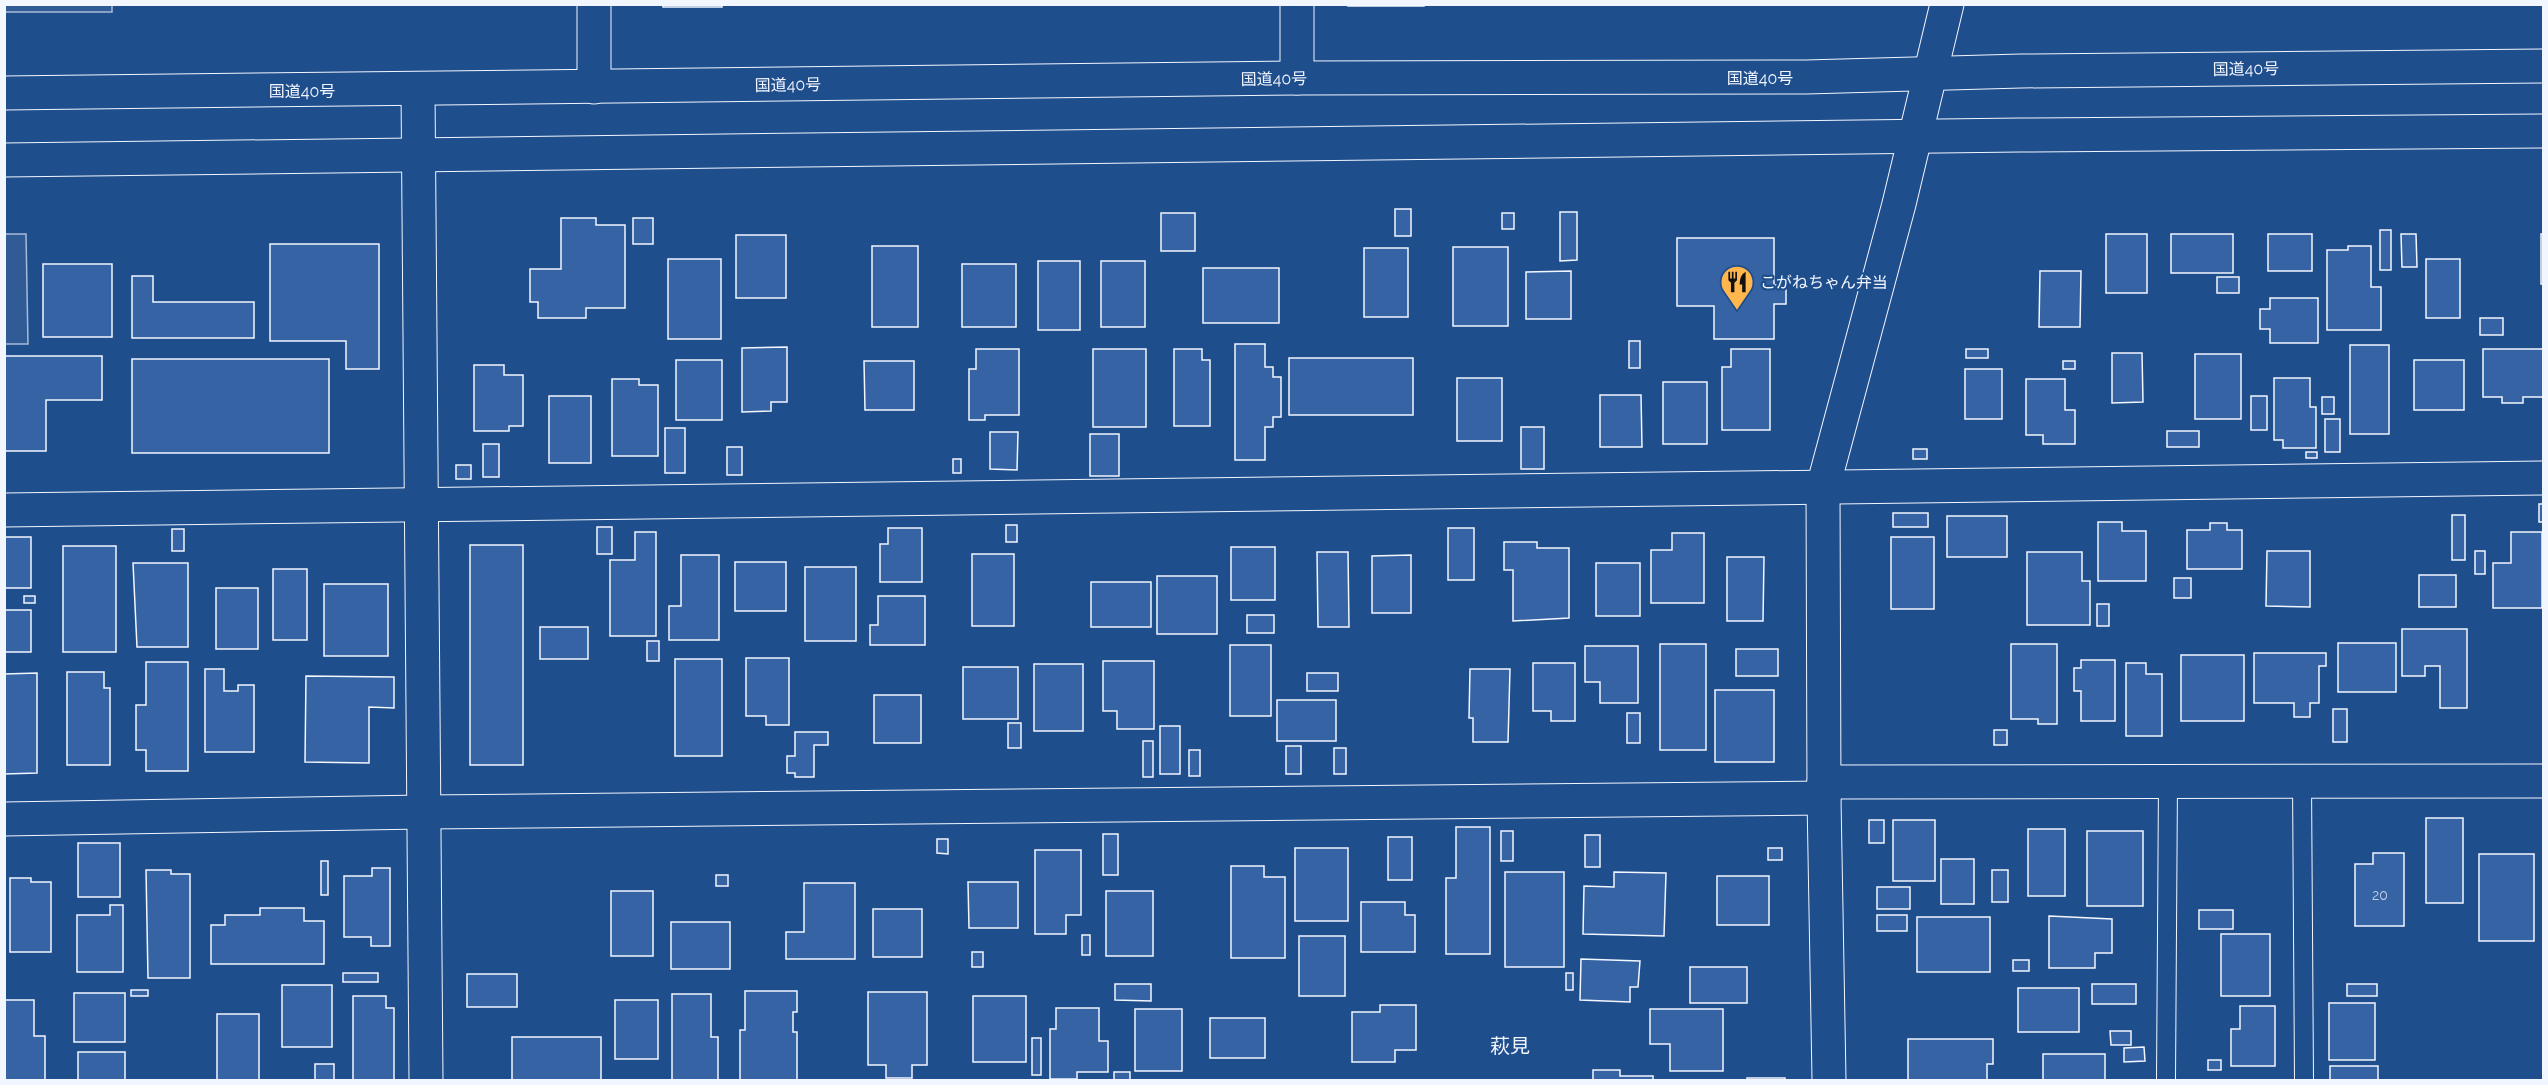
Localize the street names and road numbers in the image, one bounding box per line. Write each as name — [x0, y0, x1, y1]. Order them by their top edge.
street label: 国道40号 — [2213, 59, 2279, 79]
street label: 国道40号 — [1241, 69, 1307, 89]
street label: 国道40号 — [1727, 69, 1793, 88]
street label: 国道40号 — [755, 75, 821, 95]
street label: 国道40号 — [269, 82, 335, 101]

